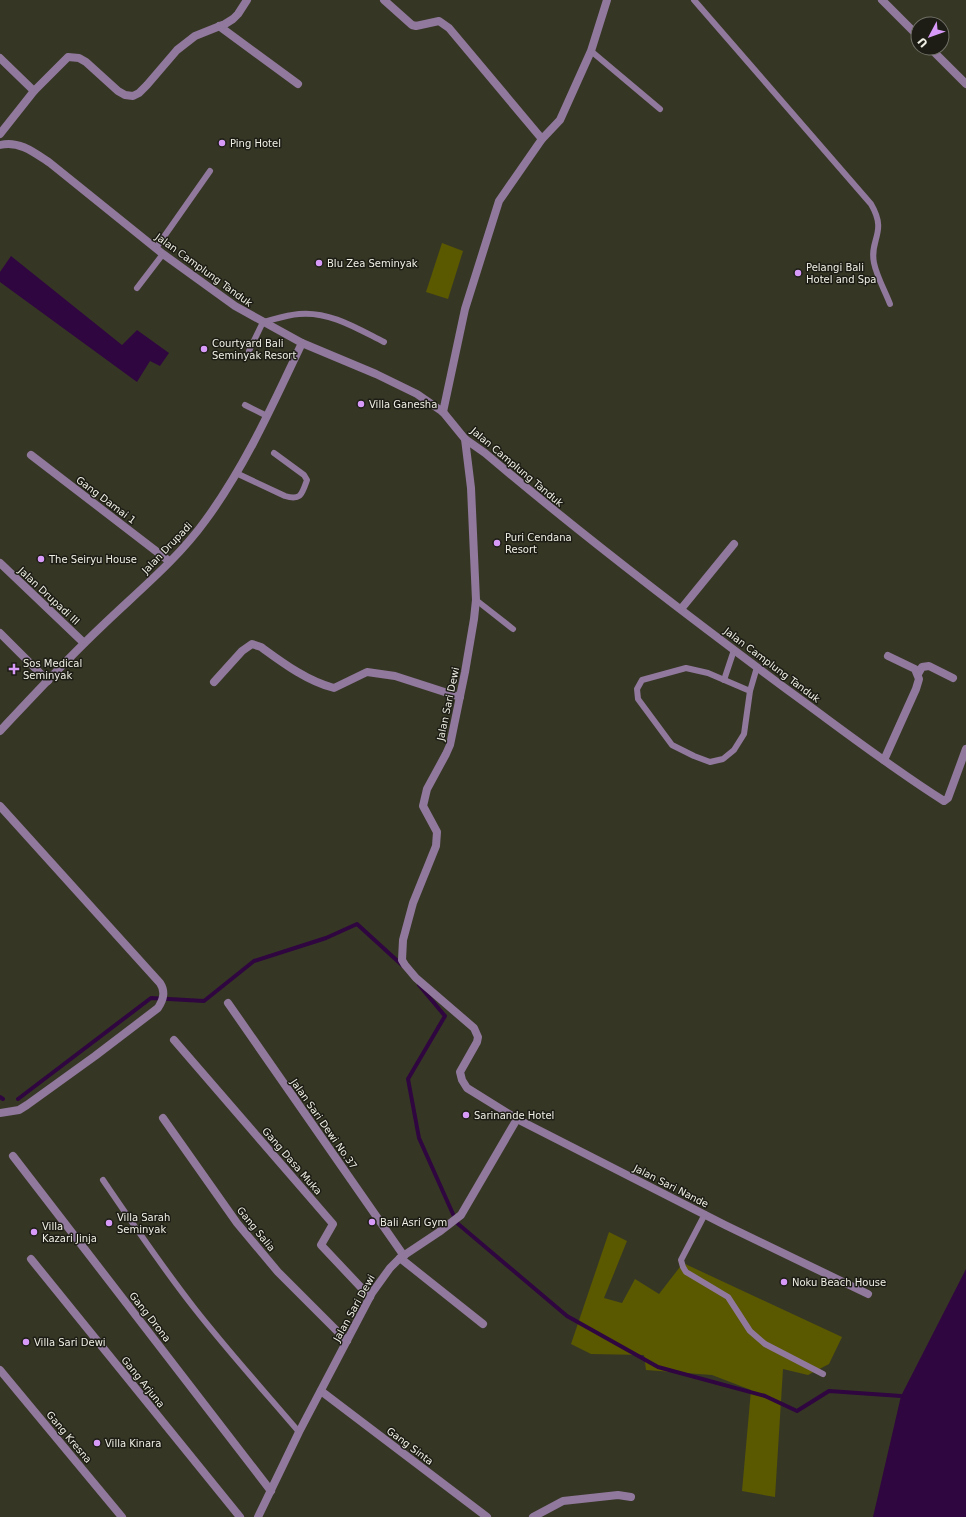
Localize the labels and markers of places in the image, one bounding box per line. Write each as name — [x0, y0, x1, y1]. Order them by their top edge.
marker: Ping Hotel — [217, 138, 227, 148]
place label: Ping Hotel — [230, 138, 281, 149]
marker: Blu Zea Seminyak — [314, 258, 324, 268]
place label: Blu Zea Seminyak — [327, 258, 418, 269]
place label: Pelangi Bali Hotel and Spa — [806, 262, 876, 285]
marker: Pelangi Bali Hotel and Spa — [793, 268, 803, 278]
place label: Courtyard Bali Seminyak Resort — [212, 338, 296, 361]
marker: Courtyard Bali Seminyak Resort — [199, 344, 209, 354]
marker: Villa Ganesha — [356, 399, 366, 409]
place label: Villa Ganesha — [369, 399, 437, 410]
place label: Puri Cendana Resort — [505, 532, 572, 555]
marker: Puri Cendana Resort — [492, 538, 502, 548]
marker: The Seiryu House — [36, 554, 46, 564]
place label: The Seiryu House — [48, 554, 137, 565]
place label: Sos Medical Seminyak — [23, 658, 82, 681]
marker: Sos Medical Seminyak — [8, 663, 20, 675]
marker: Sarinande Hotel — [461, 1110, 471, 1120]
place label: Sarinande Hotel — [474, 1110, 554, 1121]
place label: Villa Sarah Seminyak — [117, 1212, 170, 1235]
marker: Bali Asri Gym — [367, 1217, 377, 1227]
place label: Bali Asri Gym — [380, 1217, 447, 1228]
marker: Villa Sarah Seminyak — [104, 1218, 114, 1228]
place label: Villa Kazari Jinja — [42, 1221, 97, 1244]
marker: Villa Kazari Jinja — [29, 1227, 39, 1237]
marker: Noku Beach House — [779, 1277, 789, 1287]
place label: Noku Beach House — [792, 1277, 886, 1288]
marker: Villa Sari Dewi — [21, 1337, 31, 1347]
place label: Villa Sari Dewi — [34, 1337, 106, 1348]
marker: Villa Kinara — [92, 1438, 102, 1448]
place label: Villa Kinara — [105, 1438, 161, 1449]

